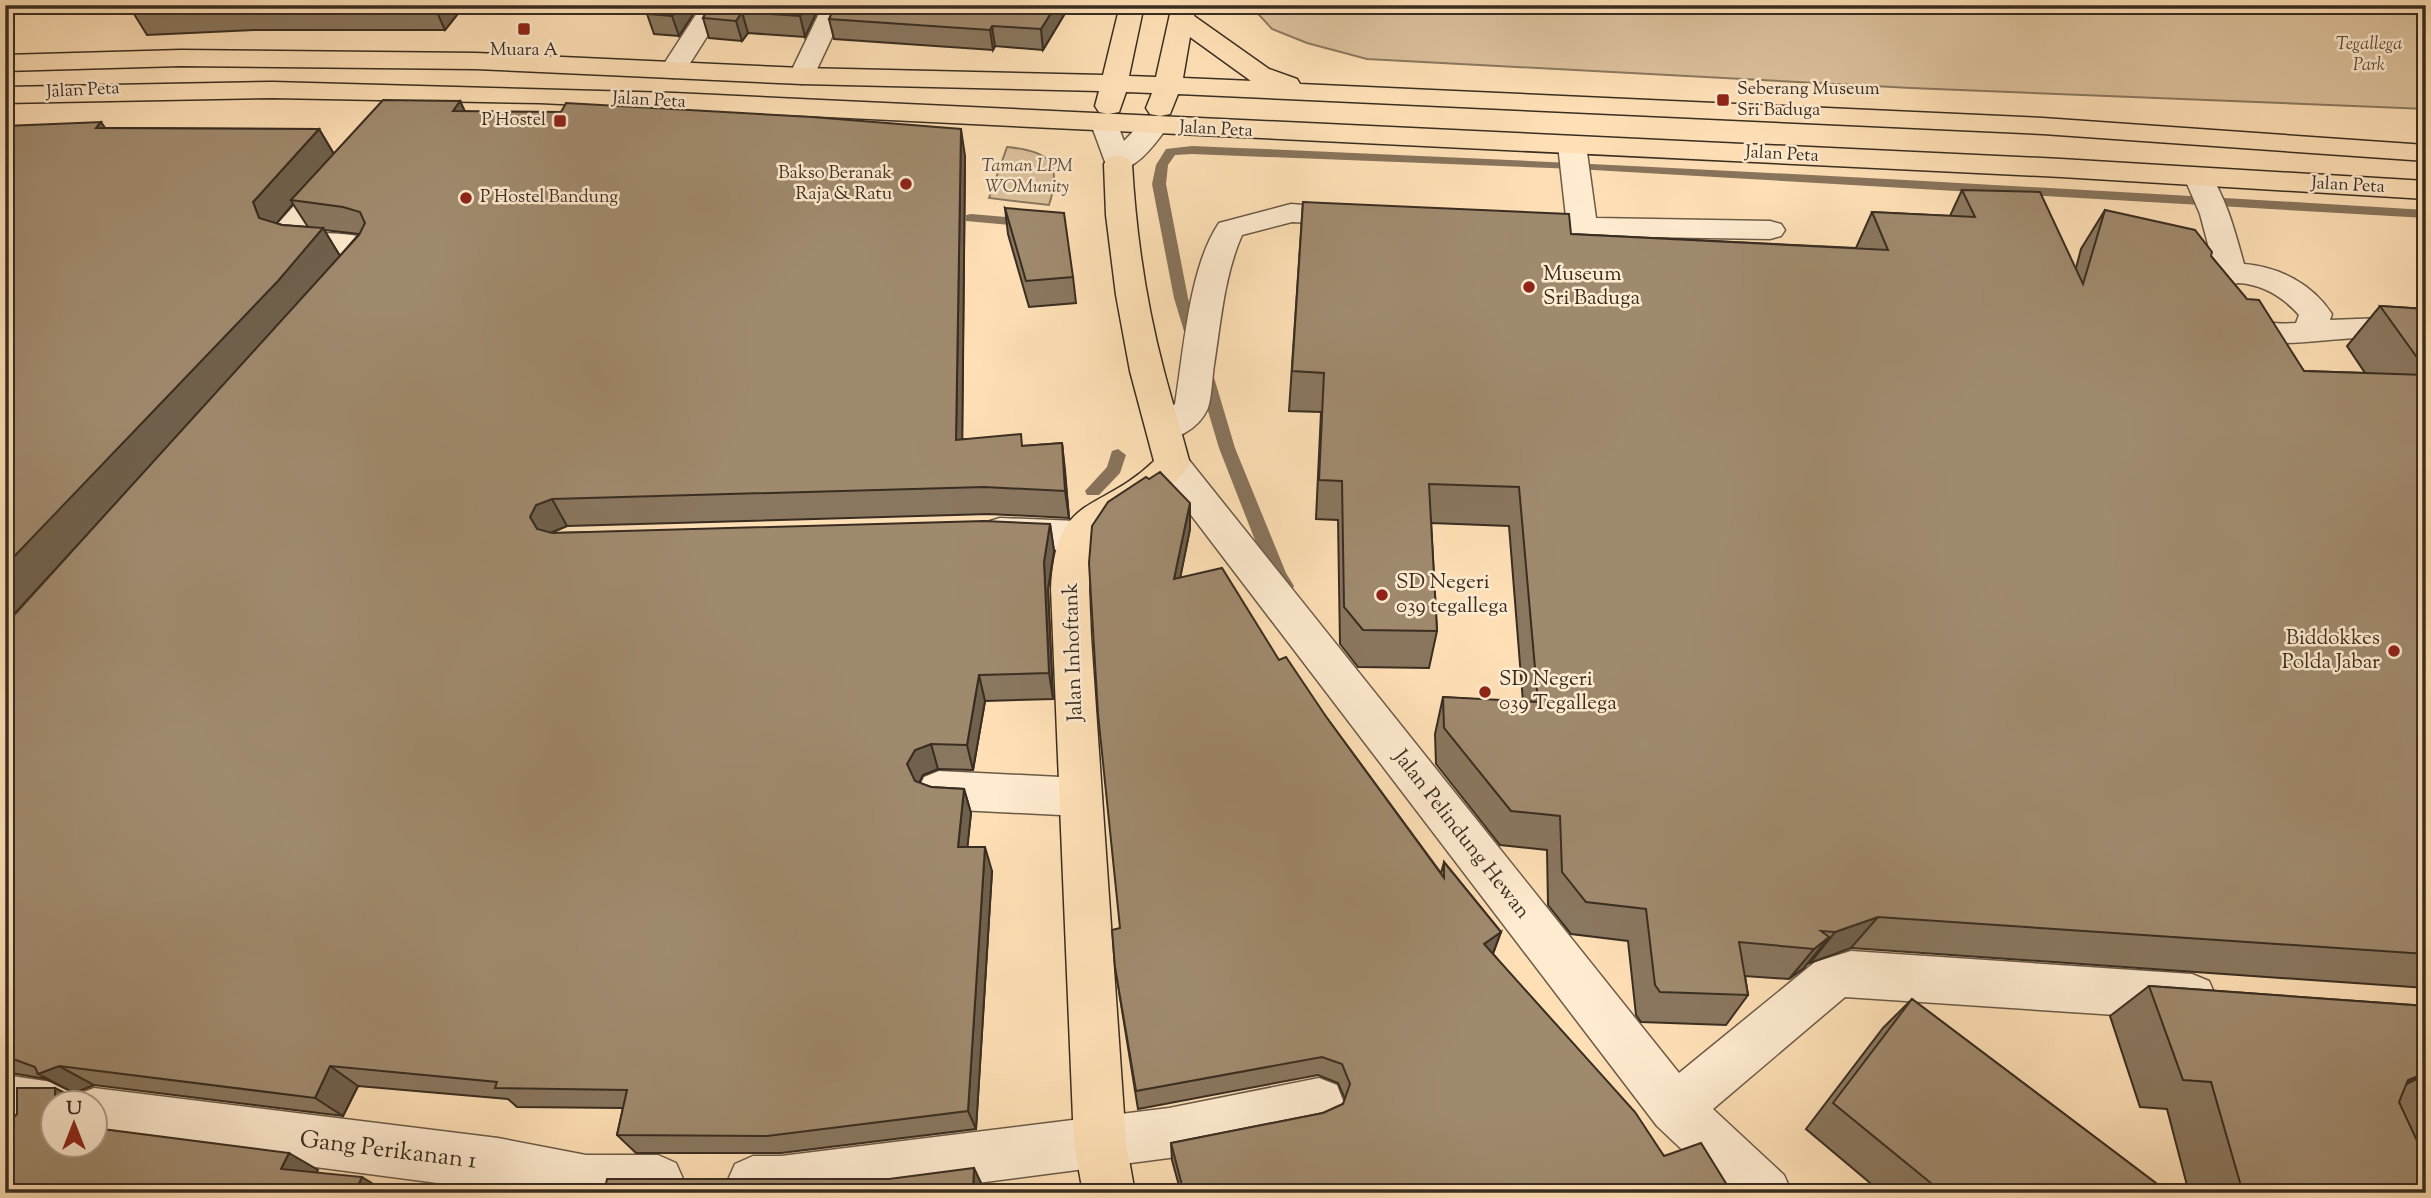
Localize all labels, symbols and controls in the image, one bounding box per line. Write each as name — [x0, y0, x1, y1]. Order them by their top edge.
marker: Muara A — [516, 21, 532, 37]
park label: Tegallega Park — [2336, 32, 2402, 79]
place label: Muara A — [490, 38, 558, 64]
street label: Jalan Peta — [45, 76, 120, 106]
place label: Seberang Museum Sri Baduga — [1737, 77, 1880, 124]
street label: Jalan Peta — [611, 86, 686, 116]
marker: Seberang Museum Sri Baduga — [1715, 92, 1731, 108]
place label: P Hostel — [481, 108, 546, 134]
marker: P Hostel — [552, 113, 568, 129]
street label: Jalan Peta — [1178, 115, 1253, 145]
street label: Jalan Peta — [1744, 140, 1819, 170]
park label: Taman LPM WOMunity — [981, 154, 1073, 201]
place label: Bakso Beranak Raja & Ratu — [778, 161, 892, 208]
street label: Jalan Peta — [2310, 171, 2385, 201]
marker: Bakso Beranak Raja & Ratu — [898, 176, 914, 192]
place label: P Hostel Bandung — [480, 185, 618, 211]
marker: P Hostel Bandung — [458, 190, 474, 206]
place label: Museum Sri Baduga — [1543, 260, 1640, 314]
marker: Museum Sri Baduga — [1521, 279, 1537, 295]
place label: SD Negeri 039 tegallega — [1396, 568, 1509, 622]
street label: Jalan Inhoftank — [1057, 581, 1091, 723]
marker: SD Negeri 039 tegallega — [1374, 587, 1390, 603]
place label: Biddokkes Polda Jabar — [2282, 624, 2380, 678]
marker: Biddokkes Polda Jabar — [2386, 643, 2402, 659]
place label: SD Negeri 039 Tegallega — [1499, 665, 1617, 719]
marker: SD Negeri 039 Tegallega — [1477, 684, 1493, 700]
street label: Jalan Pelindung Hewan — [1385, 743, 1537, 926]
north arrow — [38, 1090, 108, 1160]
text: U — [66, 1096, 82, 1123]
street label: Gang Perikanan 1 — [298, 1123, 478, 1179]

